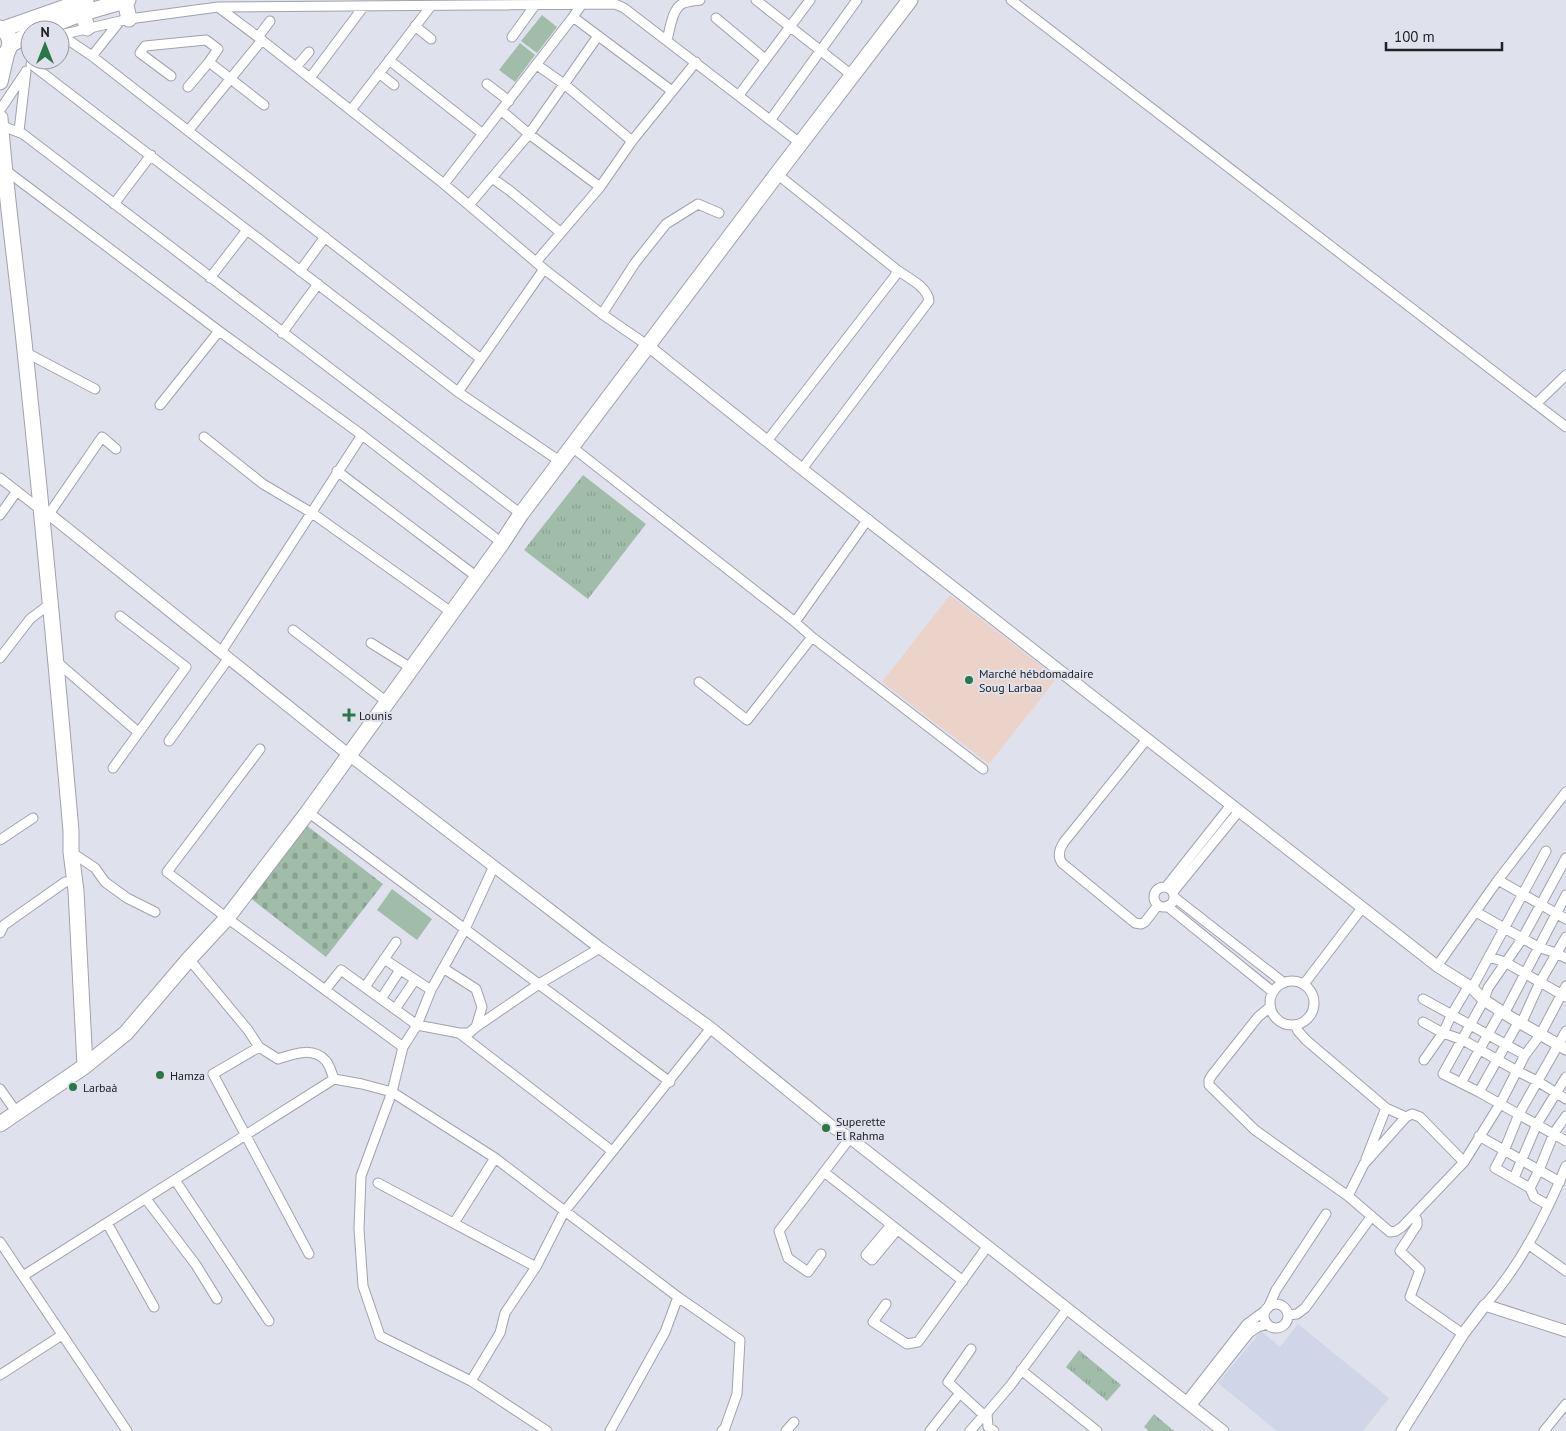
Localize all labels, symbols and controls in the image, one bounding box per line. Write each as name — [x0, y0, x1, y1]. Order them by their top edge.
north arrow — [20, 20, 70, 70]
scale bar — [1386, 20, 1502, 52]
text: N — [40, 23, 50, 41]
text: 100 m — [1394, 27, 1435, 46]
place label: Marché hébdomadaire Soug Larbaa — [979, 666, 1093, 695]
marker: Marché hébdomadaire Soug Larbaa — [963, 674, 975, 686]
place label: Lounis — [359, 708, 392, 723]
marker: Lounis — [343, 709, 355, 721]
place label: Hamza — [170, 1068, 205, 1083]
marker: Hamza — [154, 1069, 166, 1081]
place label: Larbaà — [83, 1080, 117, 1095]
marker: Larbaà — [67, 1081, 79, 1093]
place label: Superette El Rahma — [836, 1114, 886, 1143]
marker: Superette El Rahma — [820, 1122, 832, 1134]

